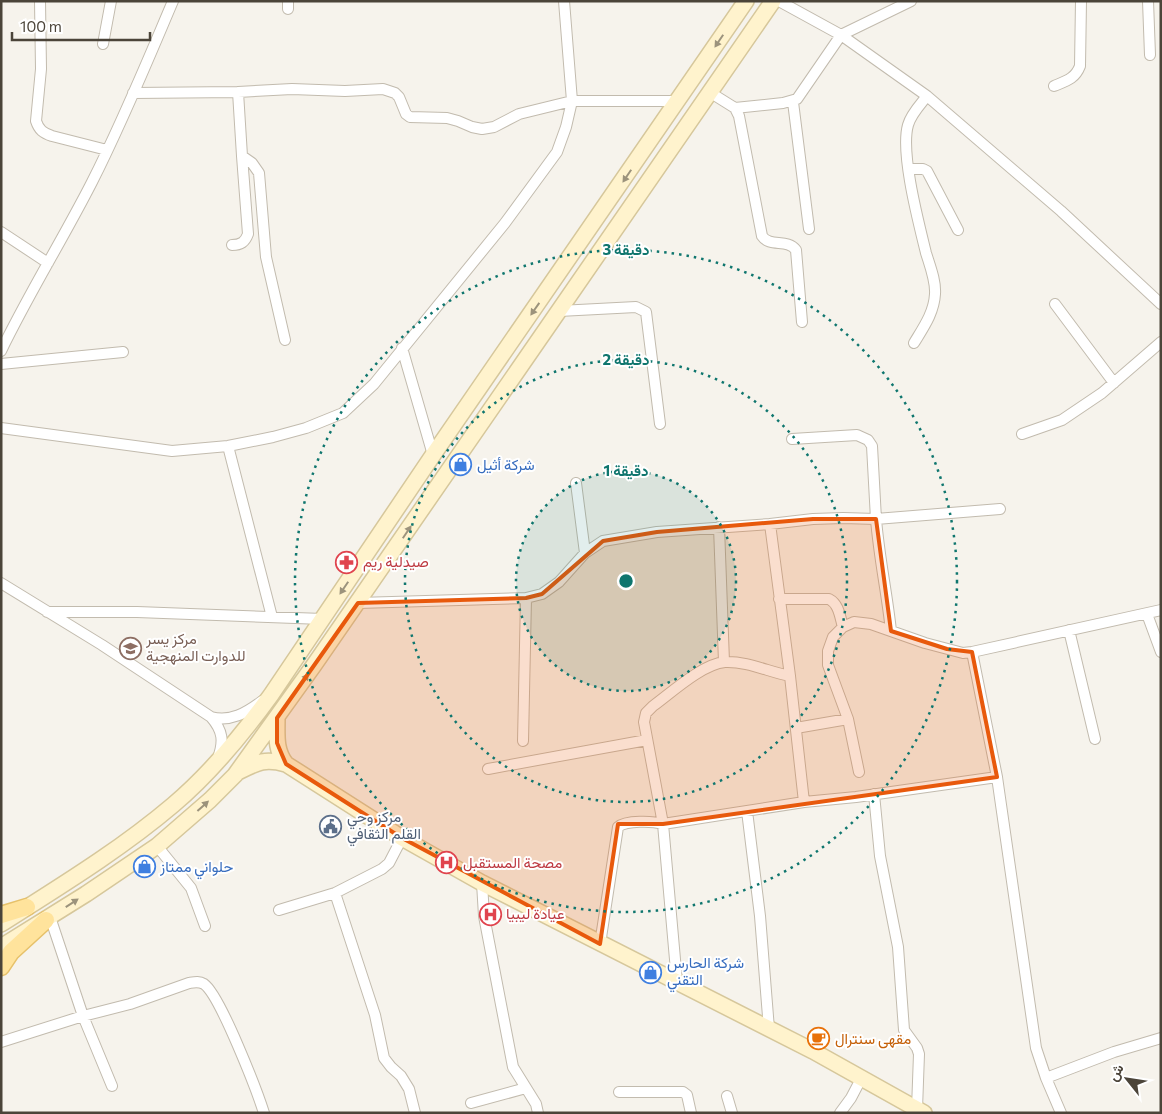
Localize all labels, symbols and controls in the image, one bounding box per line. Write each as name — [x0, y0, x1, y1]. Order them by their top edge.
scale bar — [12, 10, 150, 42]
text: 100 m — [20, 17, 62, 35]
one-way arrow — [714, 35, 724, 48]
one-way arrow — [622, 169, 632, 182]
text: 3 دقيقة — [603, 240, 649, 259]
one-way arrow — [530, 303, 540, 316]
text: 2 دقيقة — [603, 350, 649, 369]
shop icon: شركة أثيل — [449, 453, 473, 477]
place label: شركة أثيل — [477, 455, 535, 474]
text: 1 دقيقة — [603, 461, 649, 480]
one-way arrow — [402, 525, 411, 538]
pharmacy icon: صيدلية ريم — [335, 550, 359, 574]
place label: صيدلية ريم — [363, 552, 429, 572]
centre of rings — [617, 572, 635, 590]
one-way arrow — [339, 581, 349, 594]
place label: مركز يسر للدوارت المنهجية — [145, 629, 246, 665]
school or university icon: مركز يسر للدوارت المنهجية — [118, 636, 142, 660]
one-way arrow — [299, 673, 309, 686]
one-way arrow — [197, 801, 210, 812]
place label: مركز وحي القلم الثقافي — [347, 807, 421, 847]
public building icon: مركز وحي القلم الثقافي — [319, 814, 343, 838]
hospital icon: مصحة المستقبل — [435, 851, 459, 875]
place label: مصحة المستقبل — [463, 853, 562, 872]
shop icon: حلواني ممتاز — [132, 855, 156, 879]
place label: حلواني ممتاز — [159, 857, 233, 880]
one-way arrow — [66, 898, 79, 907]
hospital icon: عيادة ليبيا — [478, 902, 502, 926]
place label: عيادة ليبيا — [506, 904, 565, 923]
place label: شركة الحارس التقني — [667, 953, 744, 993]
shop icon: شركة الحارس التقني — [639, 960, 663, 984]
cafe icon: مقهى سنترال — [807, 1027, 831, 1051]
place label: مقهى سنترال — [835, 1029, 911, 1049]
north arrow — [1102, 1054, 1152, 1104]
text: ش — [1104, 1061, 1128, 1084]

